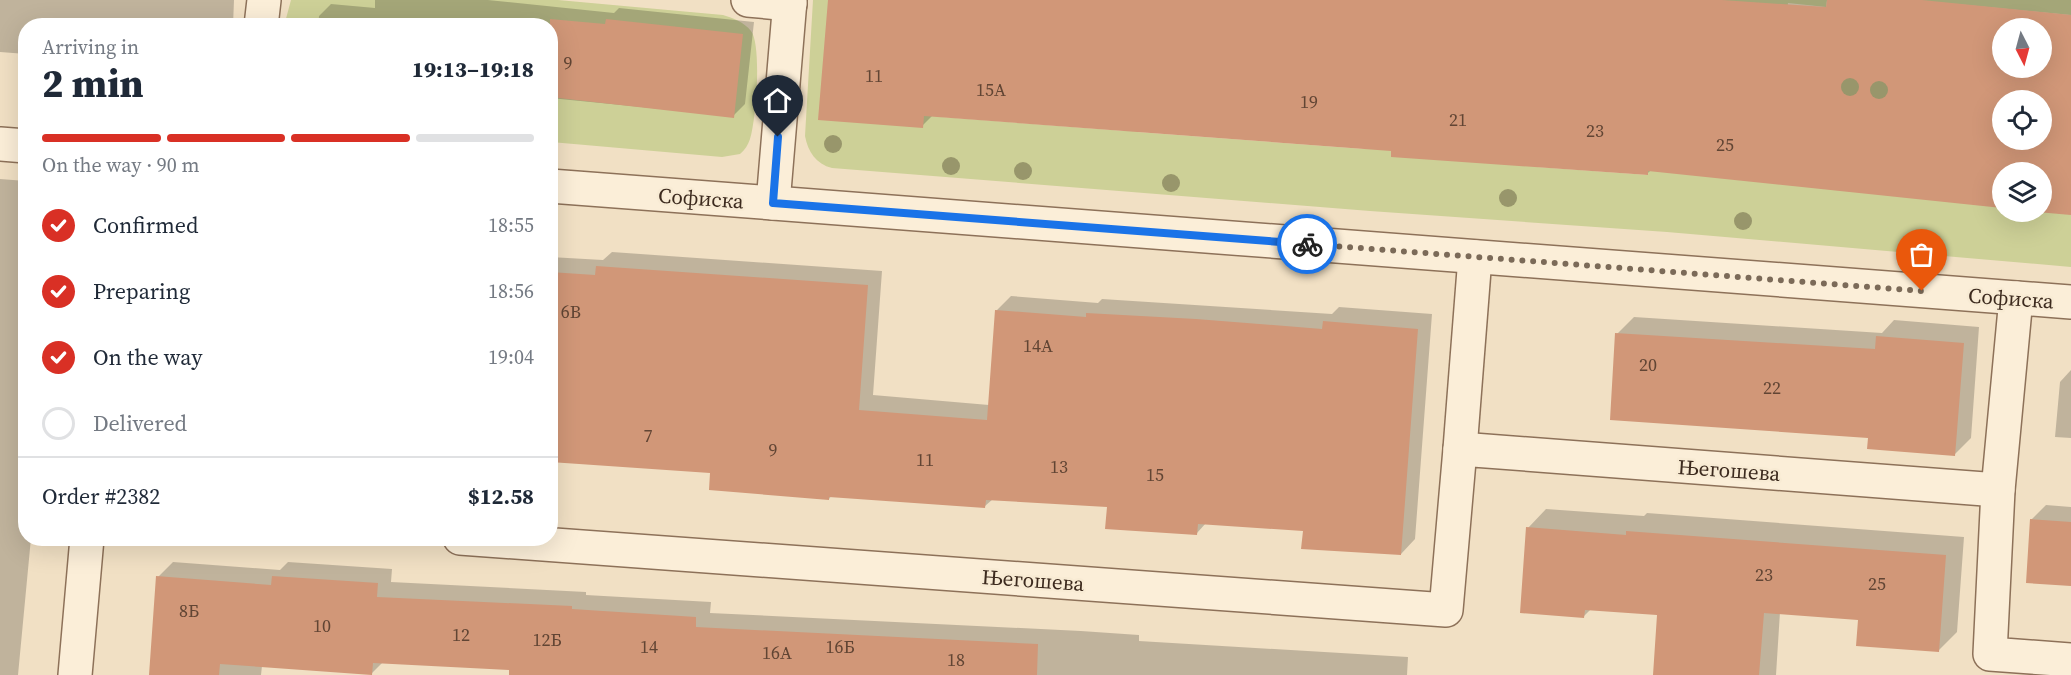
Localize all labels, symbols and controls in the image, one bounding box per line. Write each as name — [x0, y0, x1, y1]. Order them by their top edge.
north arrow — [1992, 18, 2052, 78]
map controls — [1992, 18, 2052, 222]
text: Arriving in — [42, 33, 139, 61]
house number: 9 — [564, 50, 573, 75]
text: 19:13–19:18 — [412, 54, 534, 84]
text: 2 min — [42, 57, 144, 110]
house number: 11 — [865, 63, 883, 88]
pin — [752, 75, 803, 137]
house number: 15А — [976, 77, 1006, 102]
icon: home — [761, 84, 794, 117]
house number: 19 — [1300, 89, 1318, 114]
button: locate — [1992, 90, 2052, 150]
house number: 21 — [1449, 107, 1467, 132]
house number: 23 — [1586, 118, 1604, 143]
house number: 25 — [1716, 132, 1734, 157]
text: On the way · 90 m — [42, 151, 199, 179]
button: layers — [1992, 162, 2052, 222]
street label: Софиска — [657, 181, 745, 215]
icon: check — [42, 209, 75, 242]
text: Confirmed — [93, 210, 198, 240]
text: 18:55 — [488, 211, 534, 239]
courier — [1277, 214, 1337, 274]
icon: bike — [1291, 228, 1324, 261]
pin — [1896, 229, 1947, 291]
icon: bag — [1905, 238, 1938, 271]
icon: check — [42, 275, 75, 308]
text: Preparing — [93, 276, 190, 306]
text: 18:56 — [488, 277, 534, 305]
street label: Софиска — [1967, 281, 2055, 315]
house number: 6B — [561, 299, 581, 324]
house number: 14А — [1023, 333, 1053, 358]
icon: check — [42, 341, 75, 374]
text: On the way — [93, 342, 202, 372]
text: 19:04 — [488, 343, 534, 371]
house number: 20 — [1639, 352, 1657, 377]
house number: 22 — [1763, 375, 1781, 400]
text: Delivered — [93, 408, 187, 438]
house number: 7 — [644, 423, 653, 448]
house number: 9 — [769, 437, 778, 462]
house number: 11 — [916, 447, 934, 472]
street label: Његошева — [1677, 452, 1782, 488]
house number: 13 — [1050, 454, 1068, 479]
house number: 15 — [1146, 462, 1164, 487]
text: Order #2382 — [42, 481, 160, 511]
text: $12.58 — [468, 481, 534, 511]
street label: Његошева — [981, 562, 1086, 598]
house number: 23 — [1755, 562, 1773, 587]
house number: 25 — [1868, 571, 1886, 596]
house number: 8Б — [179, 598, 199, 623]
house number: 10 — [313, 613, 331, 638]
house number: 12 — [452, 622, 470, 647]
house number: 12Б — [532, 627, 562, 652]
house number: 14 — [640, 634, 658, 659]
house number: 16Б — [825, 634, 855, 659]
house number: 16А — [762, 640, 792, 665]
house number: 18 — [947, 647, 965, 672]

